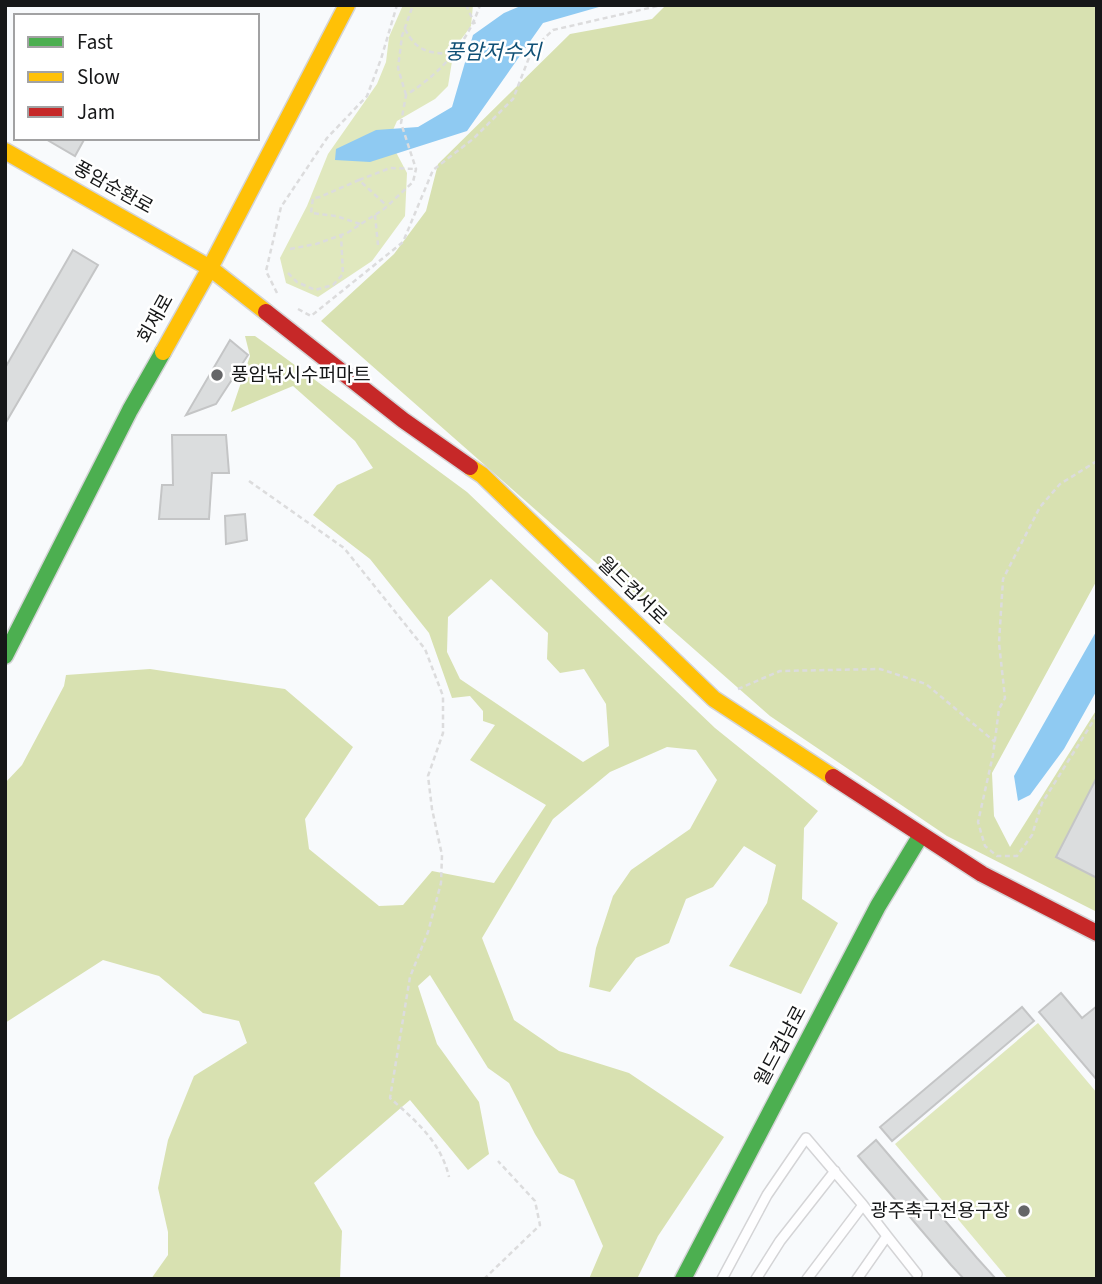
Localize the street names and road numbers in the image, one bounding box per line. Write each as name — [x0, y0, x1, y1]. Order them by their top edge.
street label: 풍암순환로 — [68, 155, 158, 221]
street label: 회재로 — [131, 290, 181, 348]
street label: 월드컵서로 — [591, 551, 673, 631]
street label: 월드컵남로 — [749, 1001, 813, 1091]

